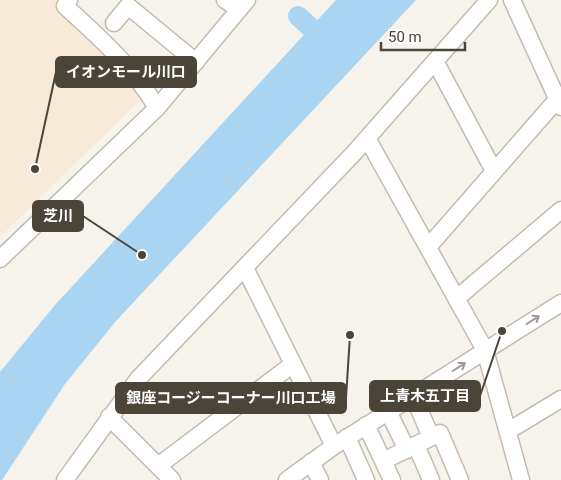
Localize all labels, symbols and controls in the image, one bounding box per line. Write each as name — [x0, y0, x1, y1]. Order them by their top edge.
scale bar — [381, 20, 465, 52]
text: 50 m — [388, 28, 422, 46]
callout: イオンモール川口 — [56, 57, 196, 87]
text: イオンモール川口 — [66, 63, 186, 81]
callout: 芝川 — [33, 201, 83, 231]
text: 芝川 — [43, 207, 73, 225]
one-way arrow — [526, 315, 540, 326]
one-way arrow — [452, 361, 466, 372]
callout: 上青木五丁目 — [370, 381, 480, 411]
callout: 銀座コージーコーナー川口工場 — [116, 383, 346, 413]
text: 上青木五丁目 — [380, 387, 470, 405]
text: 銀座コージーコーナー川口工場 — [126, 389, 336, 407]

